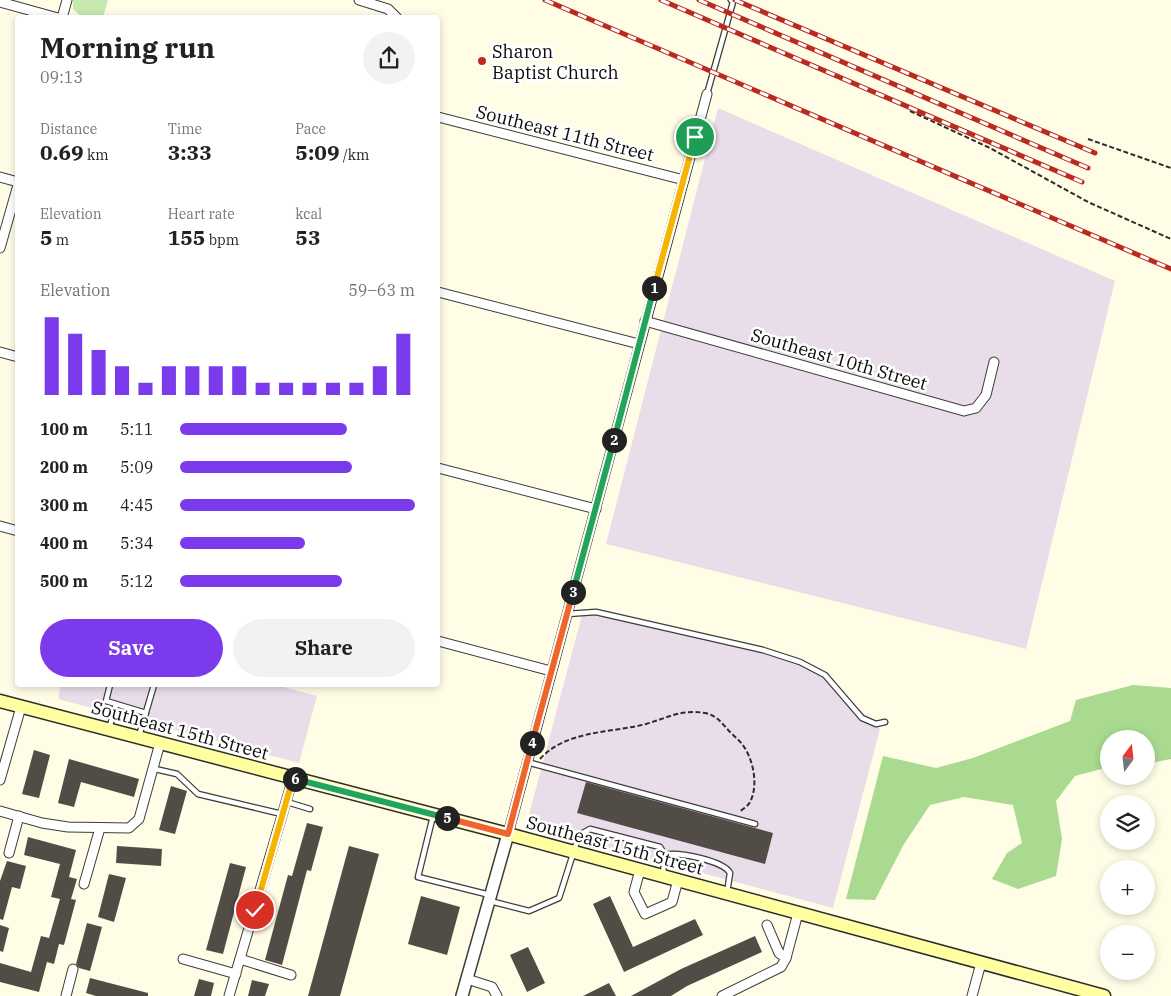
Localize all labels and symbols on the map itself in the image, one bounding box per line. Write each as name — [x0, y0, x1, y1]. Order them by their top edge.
place label: Sharon Baptist Church — [492, 40, 619, 84]
marker: Sharon Baptist Church — [476, 55, 488, 67]
street label: Southeast 11th Street — [474, 100, 656, 166]
pin — [674, 116, 716, 158]
pin: 1 — [642, 276, 666, 300]
street label: Southeast 10th Street — [748, 323, 930, 395]
pin: 2 — [602, 428, 626, 452]
pin: 3 — [560, 580, 586, 604]
street label: Southeast 15th Street — [89, 695, 271, 765]
pin: 4 — [520, 730, 544, 756]
north arrow — [1100, 730, 1155, 785]
pin: 6 — [282, 766, 308, 792]
pin: 5 — [434, 806, 460, 830]
street label: Southeast 15th Street — [524, 810, 706, 880]
pin — [234, 889, 276, 931]

